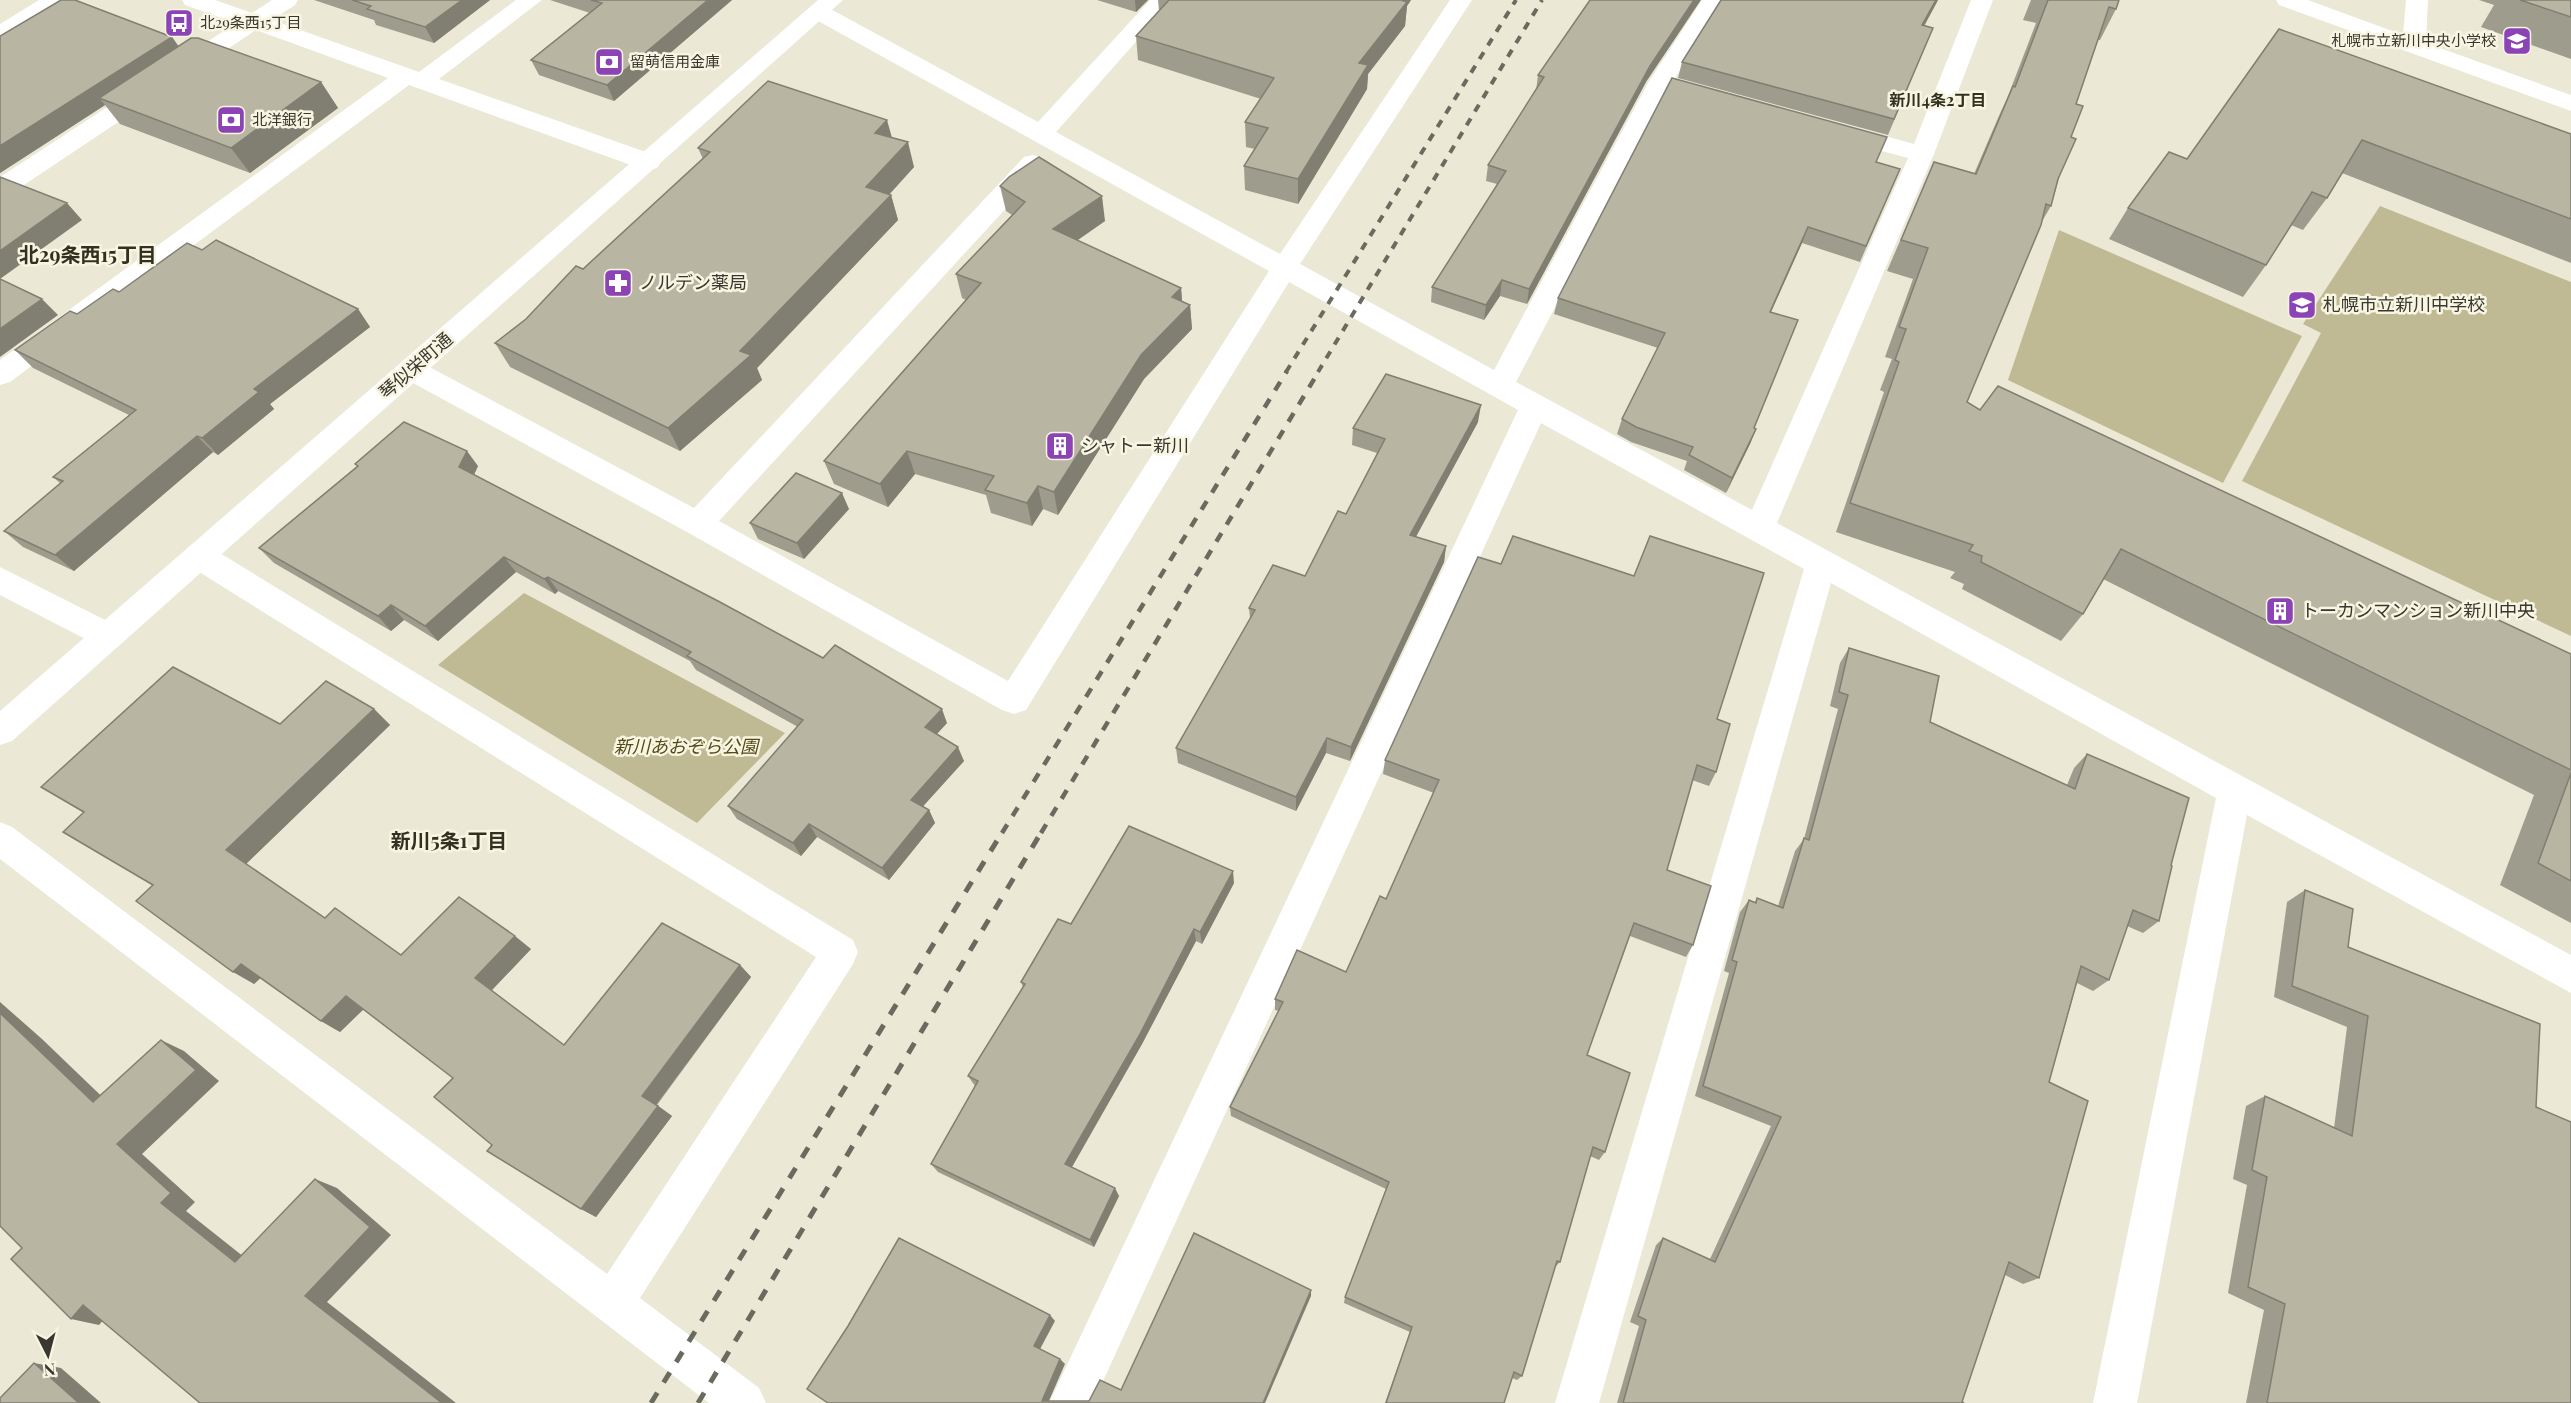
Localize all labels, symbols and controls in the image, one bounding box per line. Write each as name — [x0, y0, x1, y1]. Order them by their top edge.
bus stop icon: 北29条西15丁目 — [163, 7, 195, 39]
place label: 北29条西15丁目 — [200, 12, 301, 32]
school or university icon: 札幌市立新川中央小学校 — [2501, 25, 2533, 57]
place label: 札幌市立新川中央小学校 — [2331, 30, 2496, 50]
bank icon: 留萌信用金庫 — [593, 46, 625, 78]
place label: 留萌信用金庫 — [630, 51, 720, 71]
district label: 新川4条2丁目 — [1890, 89, 1986, 110]
bank icon: 北洋銀行 — [215, 104, 247, 136]
place label: 北洋銀行 — [252, 109, 312, 129]
district label: 北29条西15丁目 — [19, 240, 157, 267]
pharmacy icon: ノルデン薬局 — [602, 267, 634, 299]
place label: ノルデン薬局 — [639, 270, 747, 294]
school or university icon: 札幌市立新川中学校 — [2286, 289, 2318, 321]
place label: 札幌市立新川中学校 — [2323, 292, 2485, 316]
street label: 琴似栄町通 — [374, 327, 457, 404]
building icon: シャトー新川 — [1044, 430, 1076, 462]
place label: シャトー新川 — [1081, 433, 1189, 457]
building icon: トーカンマンション新川中央 — [2264, 595, 2296, 627]
place label: トーカンマンション新川中央 — [2301, 598, 2535, 622]
park label: 新川あおぞら公園 — [614, 734, 761, 758]
district label: 新川5条1丁目 — [391, 826, 507, 853]
north arrow — [18, 1325, 78, 1385]
text: N — [42, 1359, 56, 1382]

